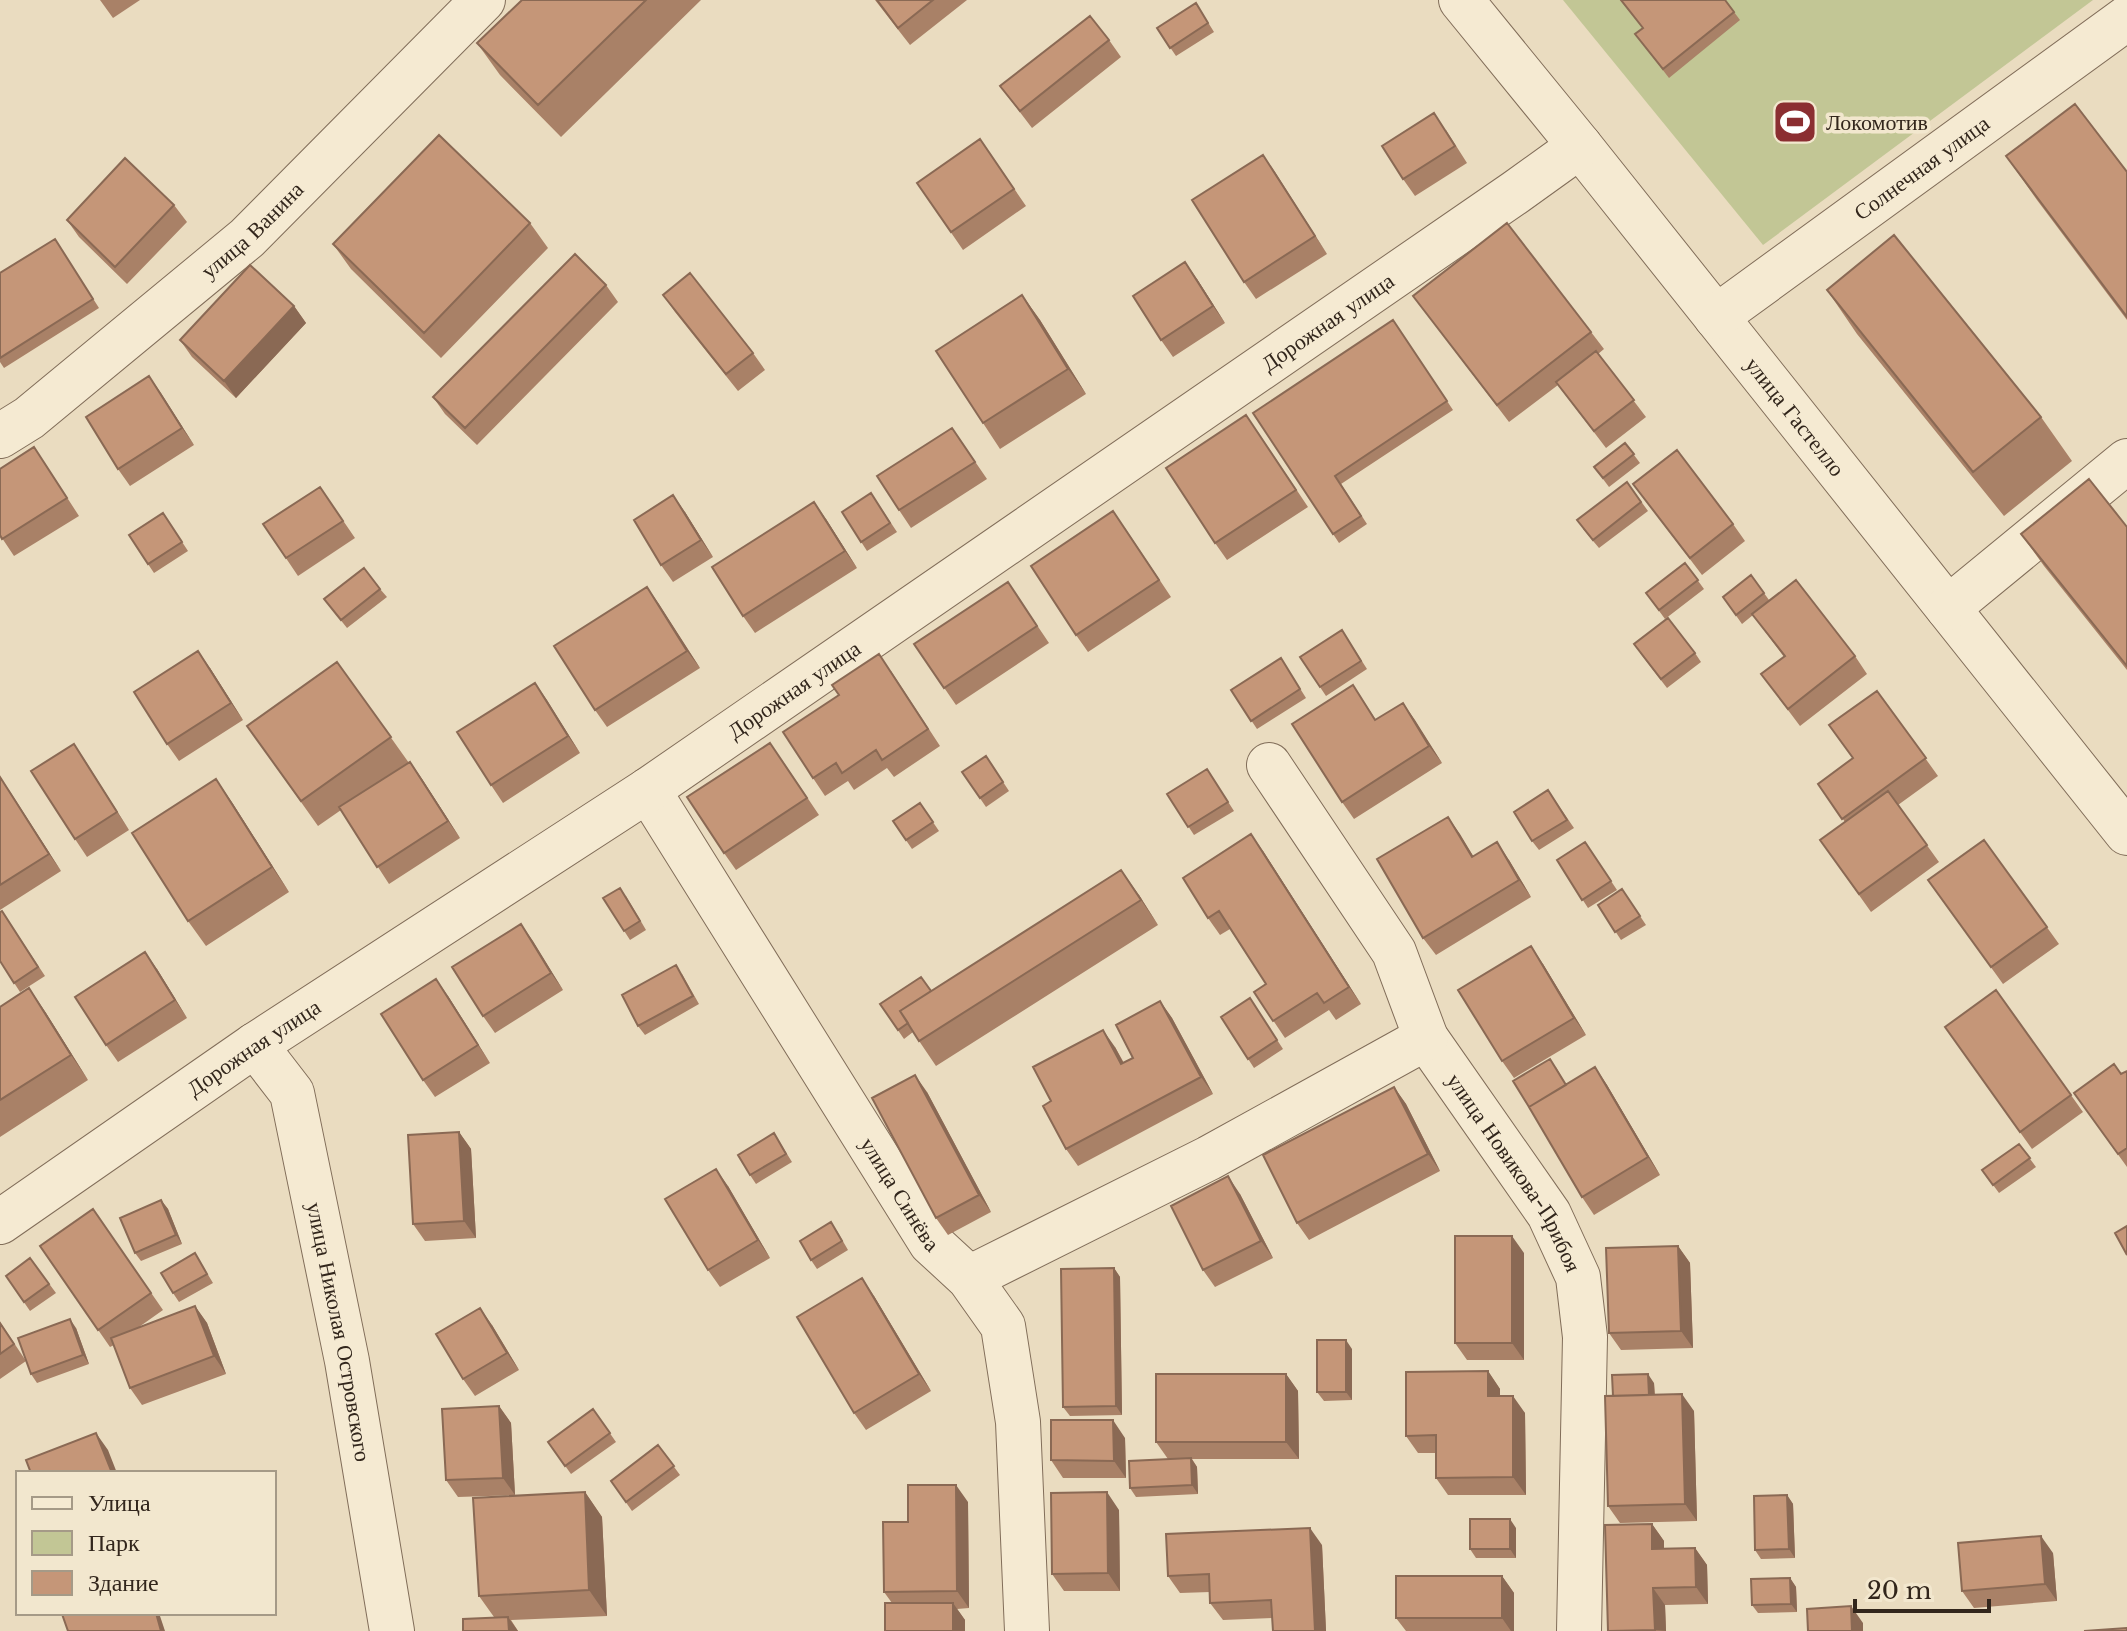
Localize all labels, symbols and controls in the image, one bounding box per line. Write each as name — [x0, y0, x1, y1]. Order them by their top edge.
sports icon: Локомотив — [1771, 98, 1819, 146]
place label: Локомотив — [1826, 109, 1928, 136]
street label: Солнечная улица — [1848, 109, 1995, 226]
street label: улица Ванина — [195, 176, 309, 284]
street label: Дорожная улица — [1256, 267, 1399, 377]
street label: улица Гастелло — [1740, 351, 1851, 481]
street label: Дорожная улица — [722, 634, 866, 745]
street label: Дорожная улица — [182, 993, 326, 1102]
street label: улица Новикова-Прибоя — [1441, 1068, 1587, 1276]
street label: улица Синёва — [855, 1132, 945, 1257]
street label: улица Николая Островского — [301, 1200, 377, 1463]
legend — [16, 1471, 276, 1615]
text: Улица — [88, 1488, 151, 1517]
text: Парк — [88, 1528, 140, 1557]
scale bar — [1855, 1563, 1989, 1613]
text: Здание — [88, 1568, 159, 1597]
text: 20 m — [1867, 1576, 1932, 1605]

